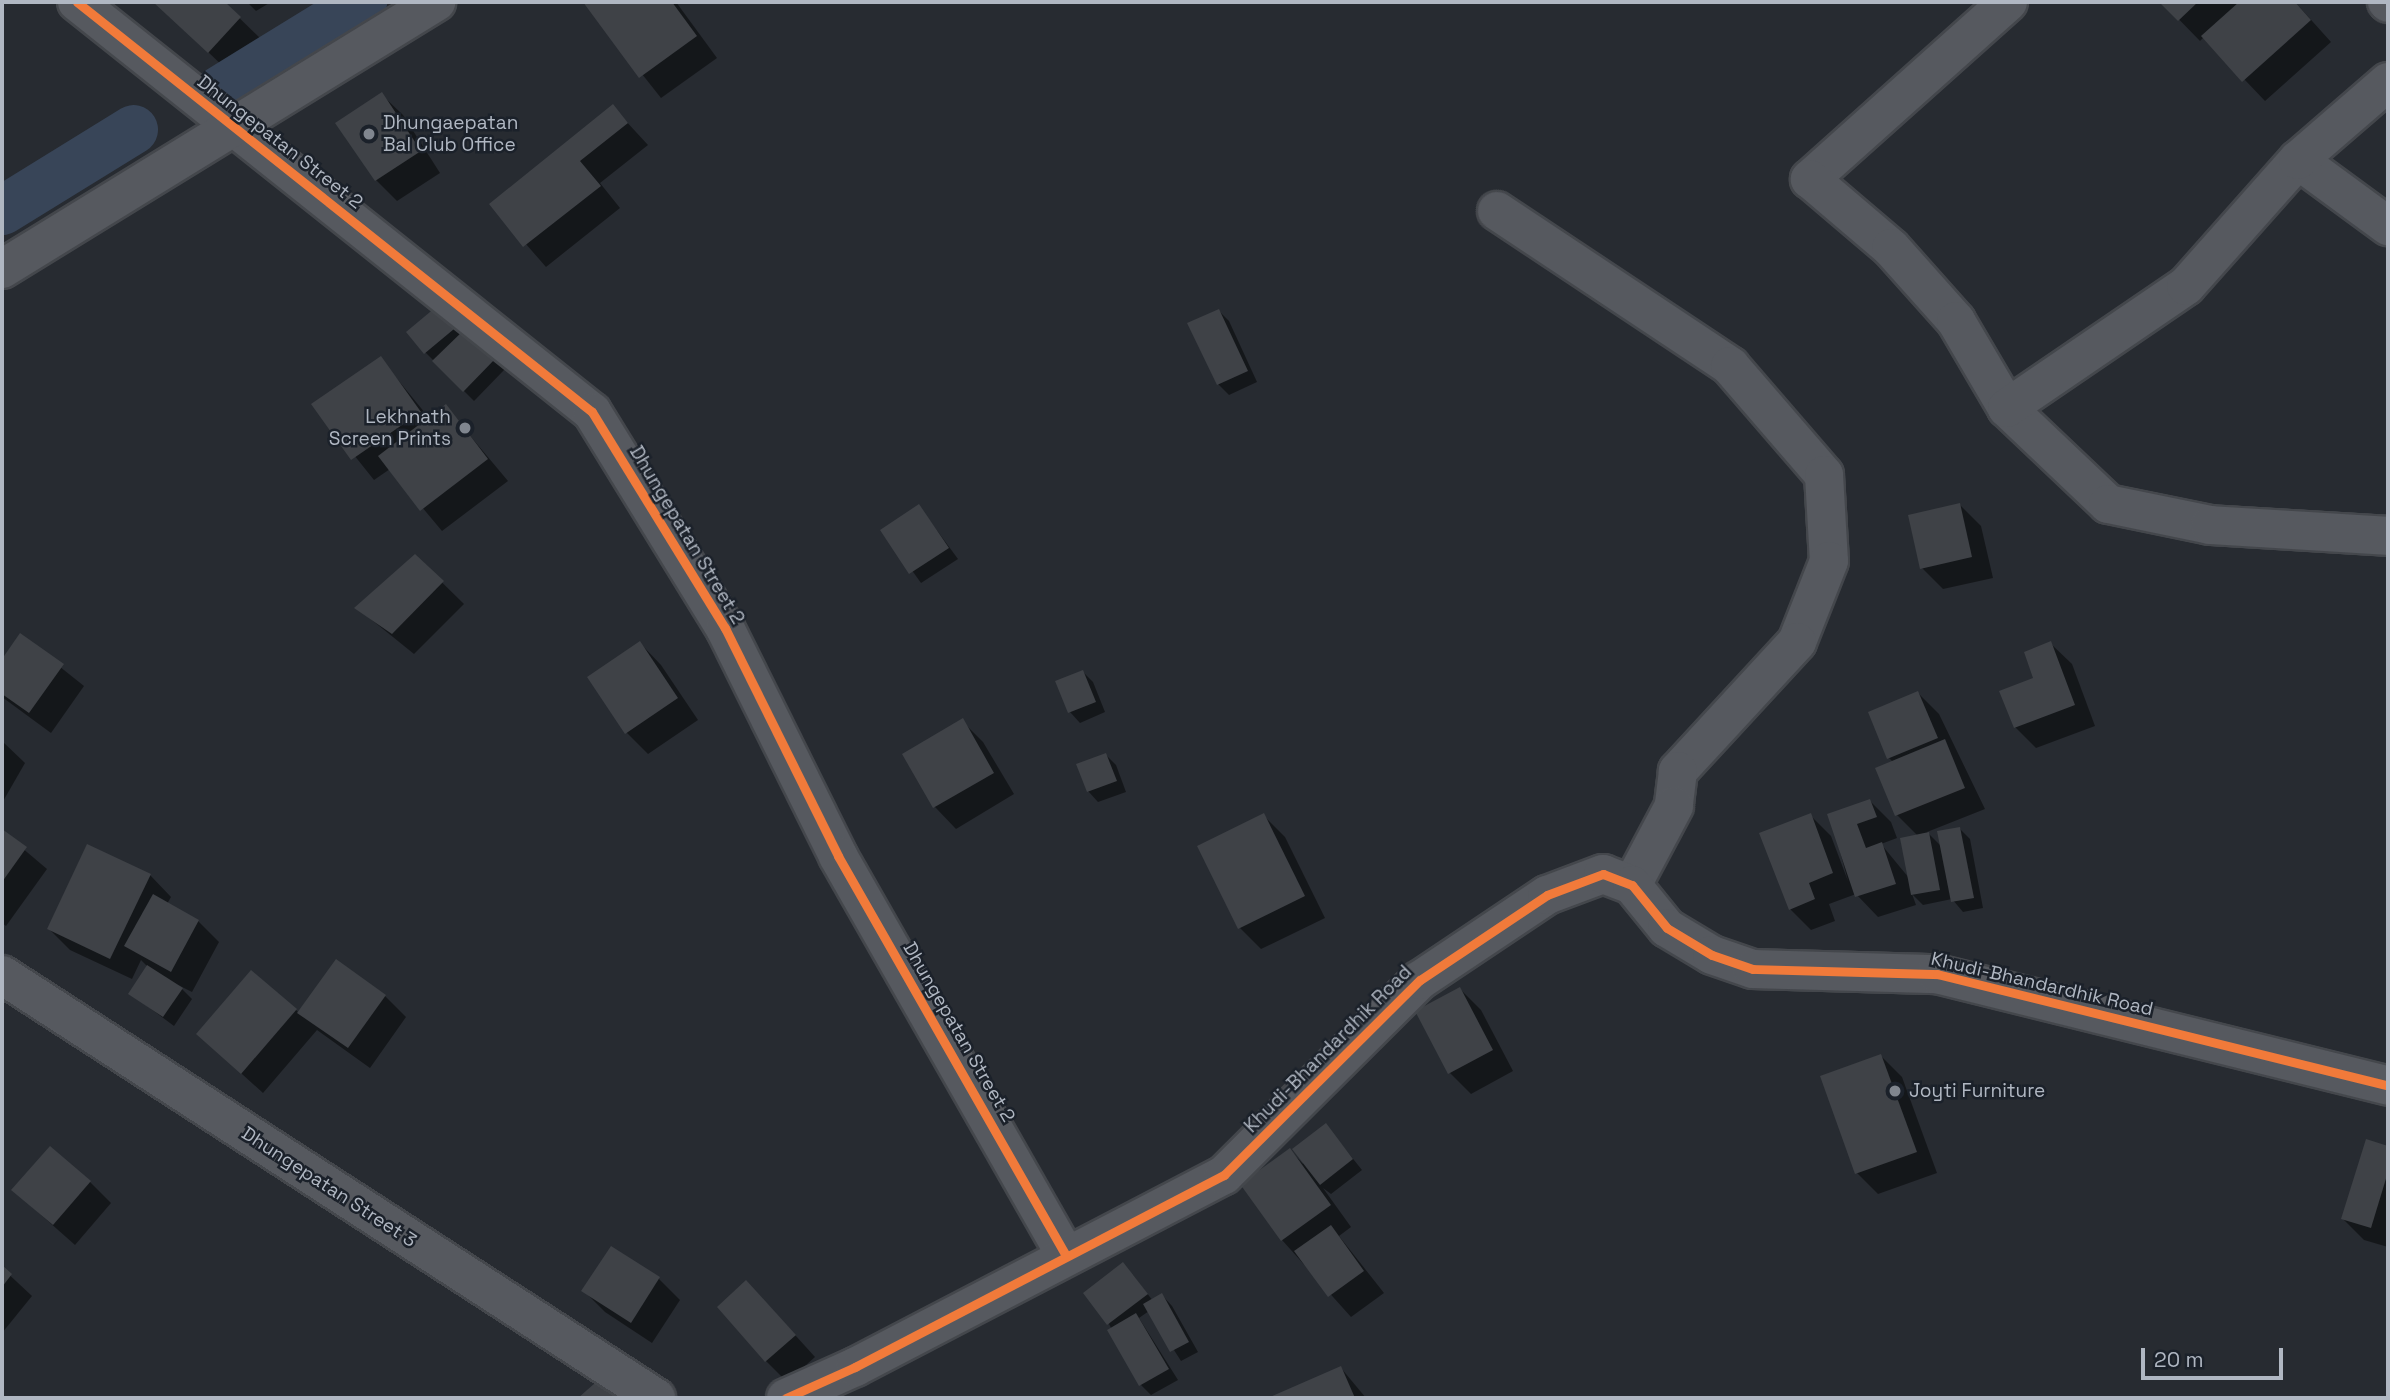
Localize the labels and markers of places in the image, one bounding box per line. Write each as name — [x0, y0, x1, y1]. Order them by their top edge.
place label: Dhungaepatan Bal Club Office — [383, 112, 518, 156]
marker: Dhungaepatan Bal Club Office — [361, 126, 377, 142]
place label: Lekhnath Screen Prints — [329, 406, 451, 450]
marker: Lekhnath Screen Prints — [457, 420, 473, 436]
place label: Joyti Furniture — [1909, 1080, 2045, 1102]
marker: Joyti Furniture — [1887, 1083, 1903, 1099]

